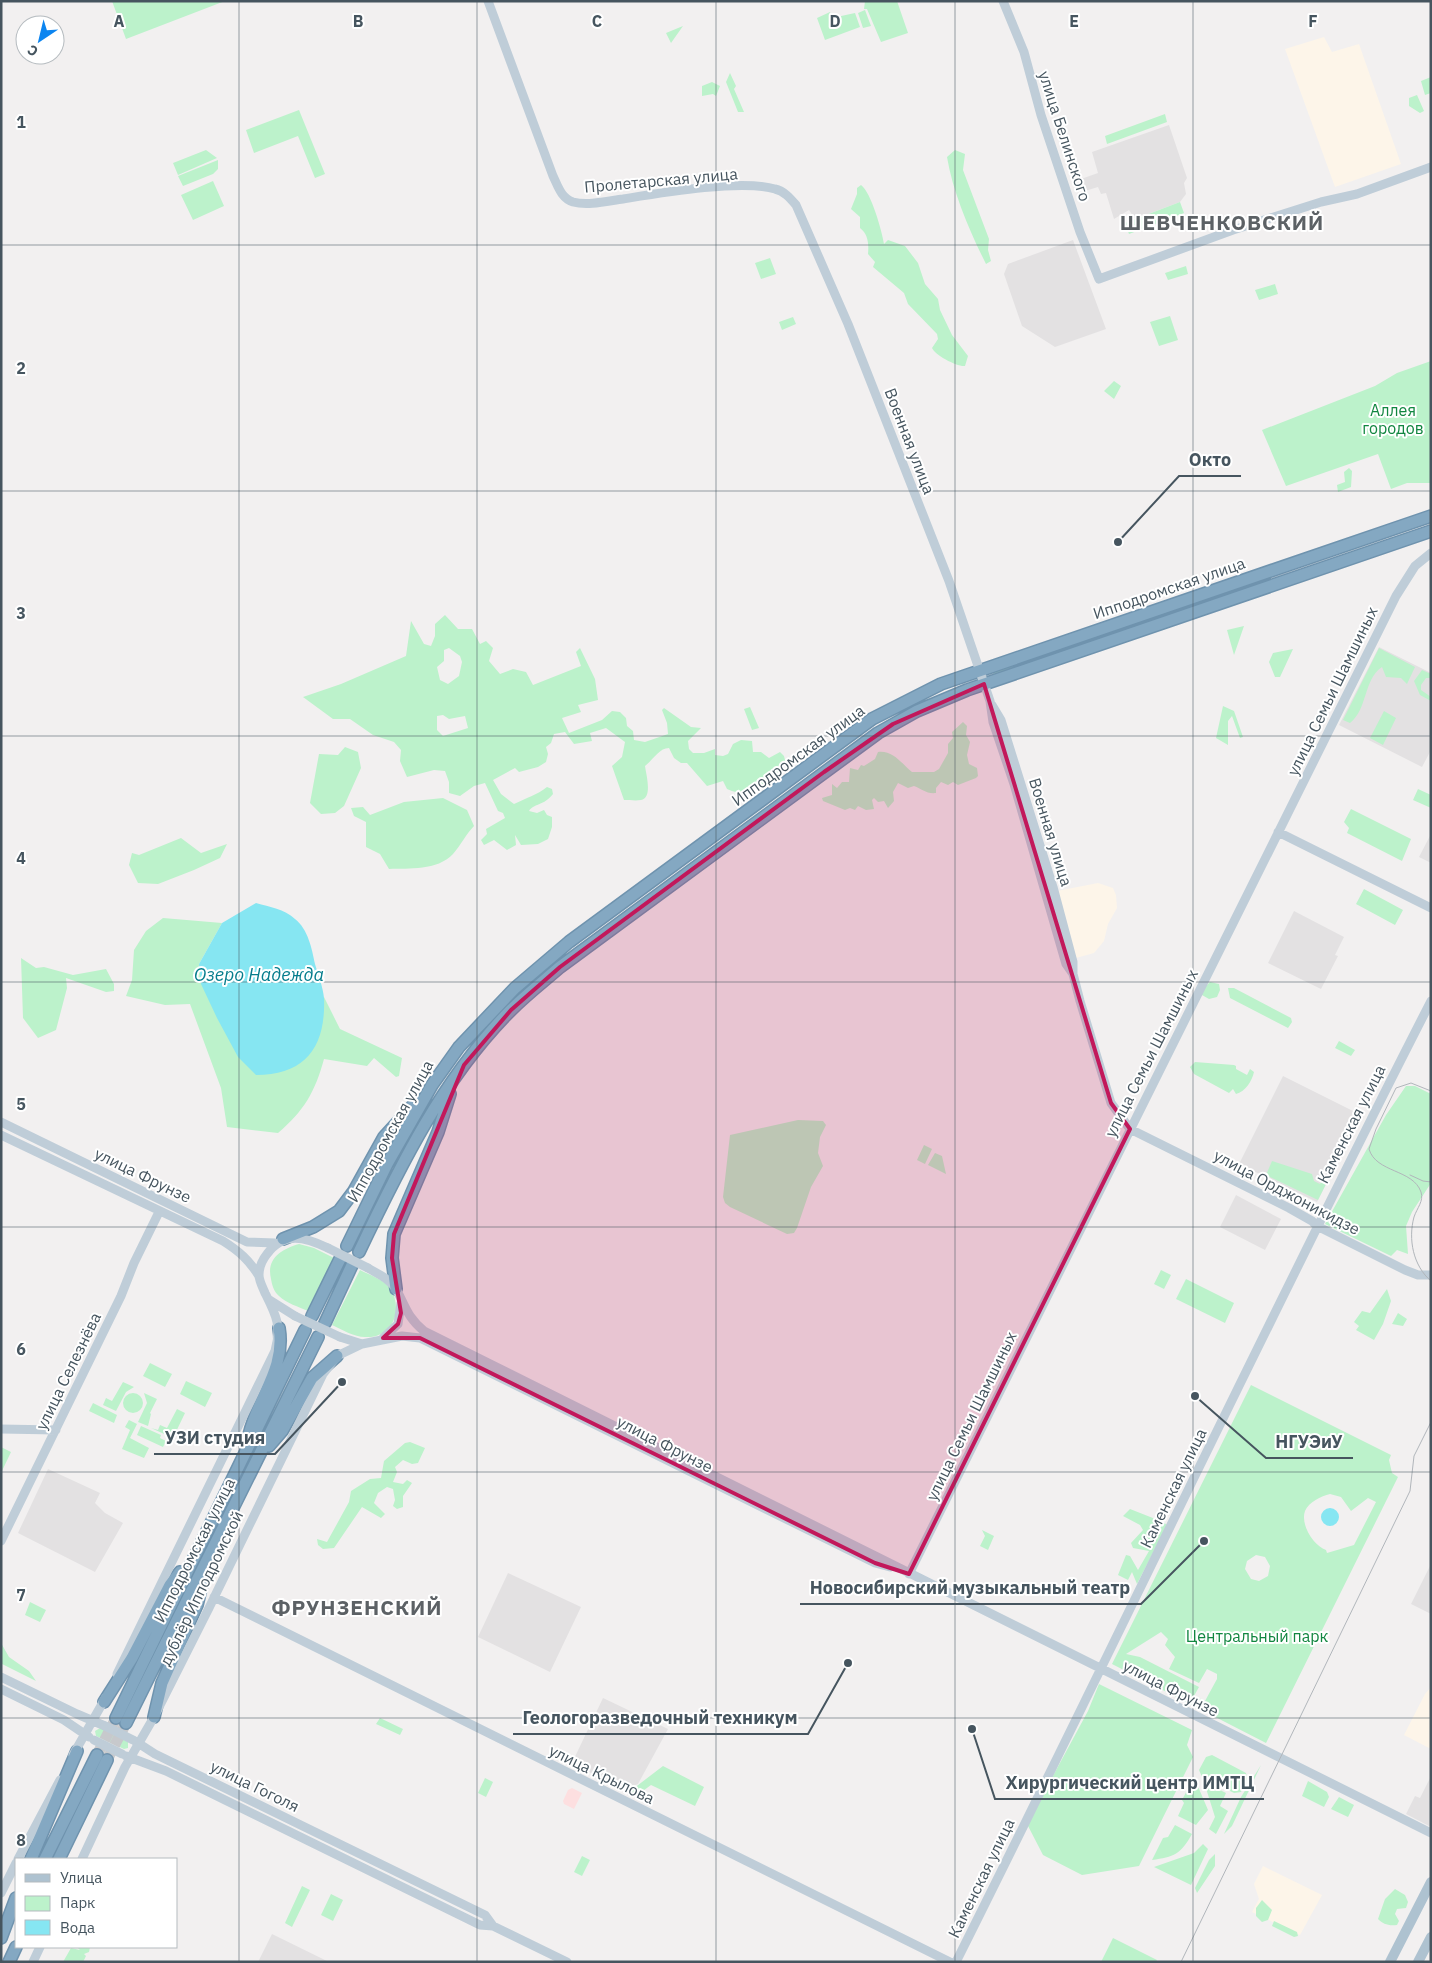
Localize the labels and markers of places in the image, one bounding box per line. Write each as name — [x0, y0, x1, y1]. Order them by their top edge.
callout: Окто — [1179, 443, 1241, 476]
callout: УЗИ студия — [154, 1421, 275, 1454]
callout: НГУЭиУ — [1266, 1425, 1353, 1458]
callout: Новосибирский музыкальный театр — [800, 1571, 1141, 1604]
callout: Геологоразведочный техникум — [513, 1701, 808, 1734]
callout: Хирургический центр ИМТЦ — [995, 1766, 1264, 1799]

